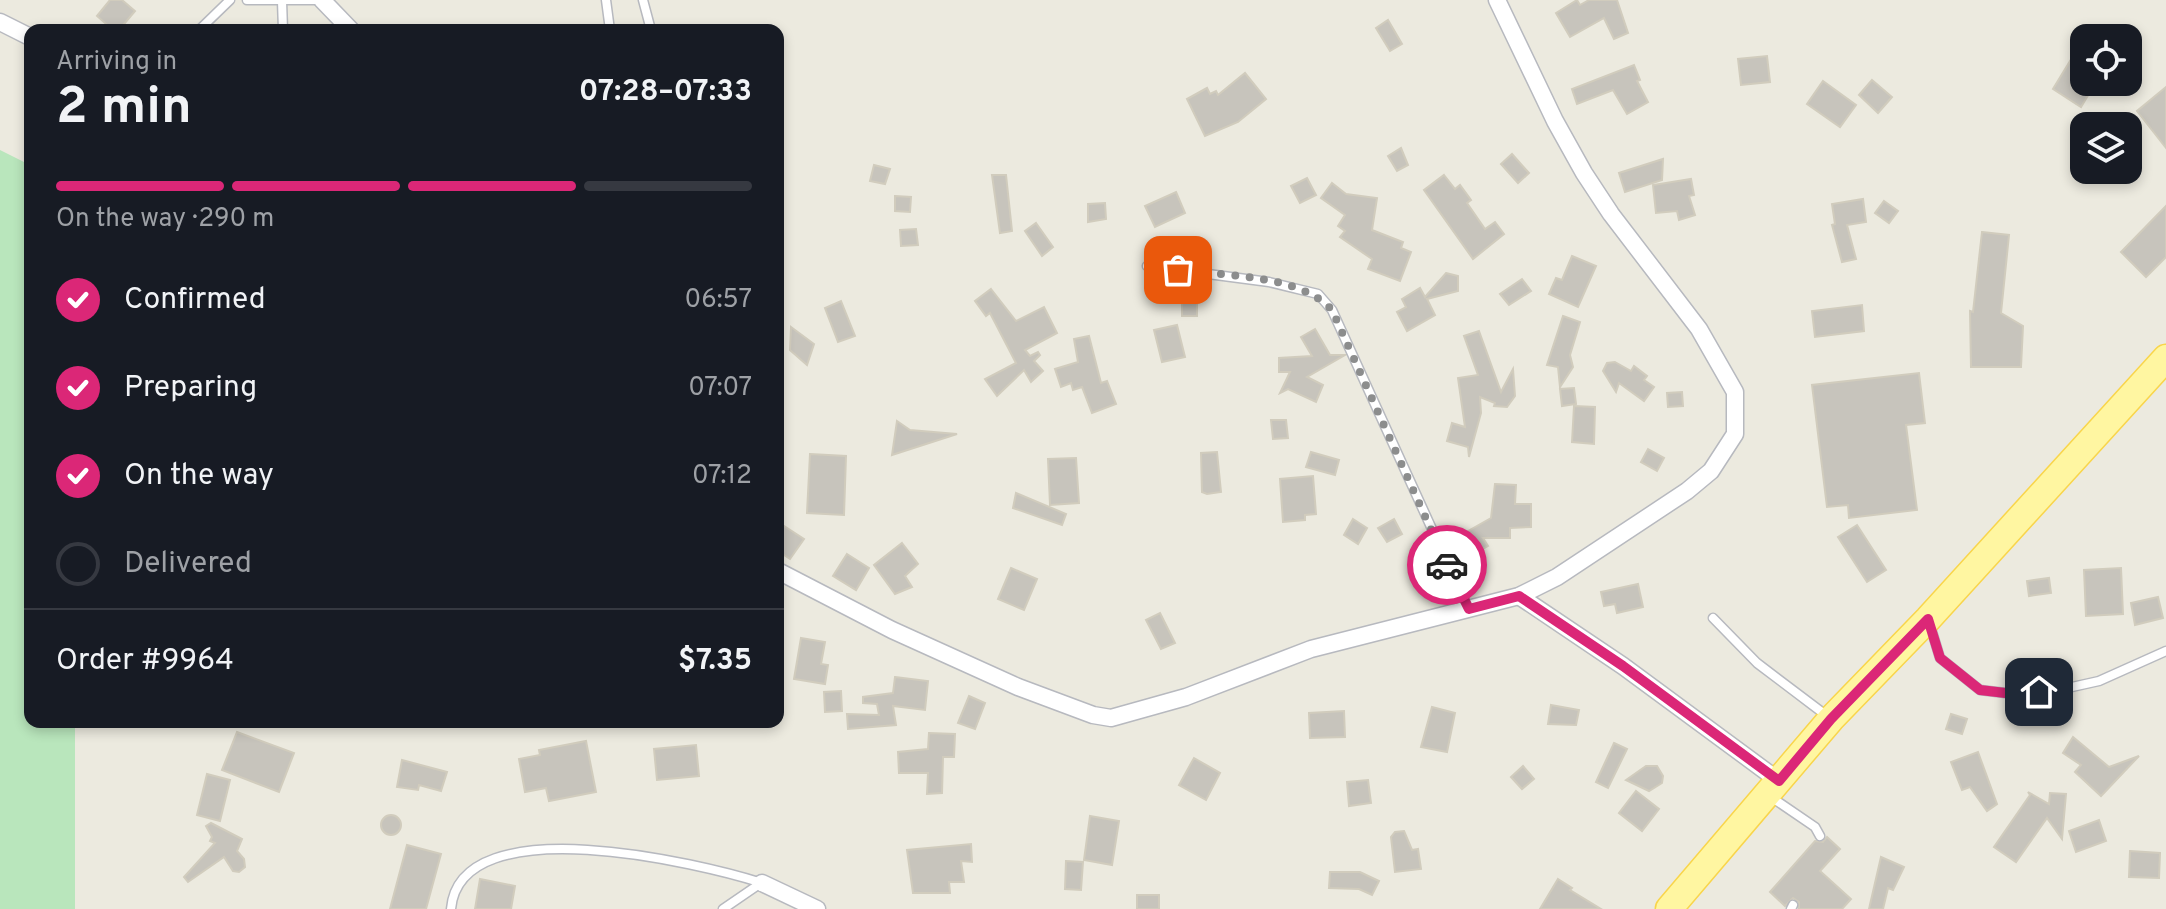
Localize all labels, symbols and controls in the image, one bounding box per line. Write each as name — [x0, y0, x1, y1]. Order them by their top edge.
map controls — [2070, 24, 2142, 184]
button: locate — [2070, 24, 2142, 96]
text: Arriving in — [56, 46, 177, 79]
text: 07:28–07:33 — [579, 74, 752, 111]
text: 2 min — [56, 76, 192, 142]
button: layers — [2070, 112, 2142, 184]
text: On the way · 290 m — [56, 203, 274, 236]
pin — [1144, 236, 1212, 304]
icon: bag — [1156, 248, 1200, 292]
icon: check — [56, 278, 100, 322]
text: Confirmed — [124, 282, 266, 319]
text: 06:57 — [684, 284, 752, 317]
icon: check — [56, 366, 100, 410]
text: Preparing — [124, 370, 257, 407]
text: 07:07 — [688, 372, 752, 405]
icon: check — [56, 454, 100, 498]
text: On the way — [124, 458, 274, 495]
text: 07:12 — [692, 460, 752, 493]
courier — [1407, 525, 1487, 605]
icon: car — [1425, 543, 1469, 587]
text: Delivered — [124, 546, 252, 583]
text: Order #9964 — [56, 643, 234, 680]
text: $7.35 — [678, 643, 752, 680]
pin — [2005, 658, 2073, 726]
icon: home — [2017, 670, 2061, 714]

